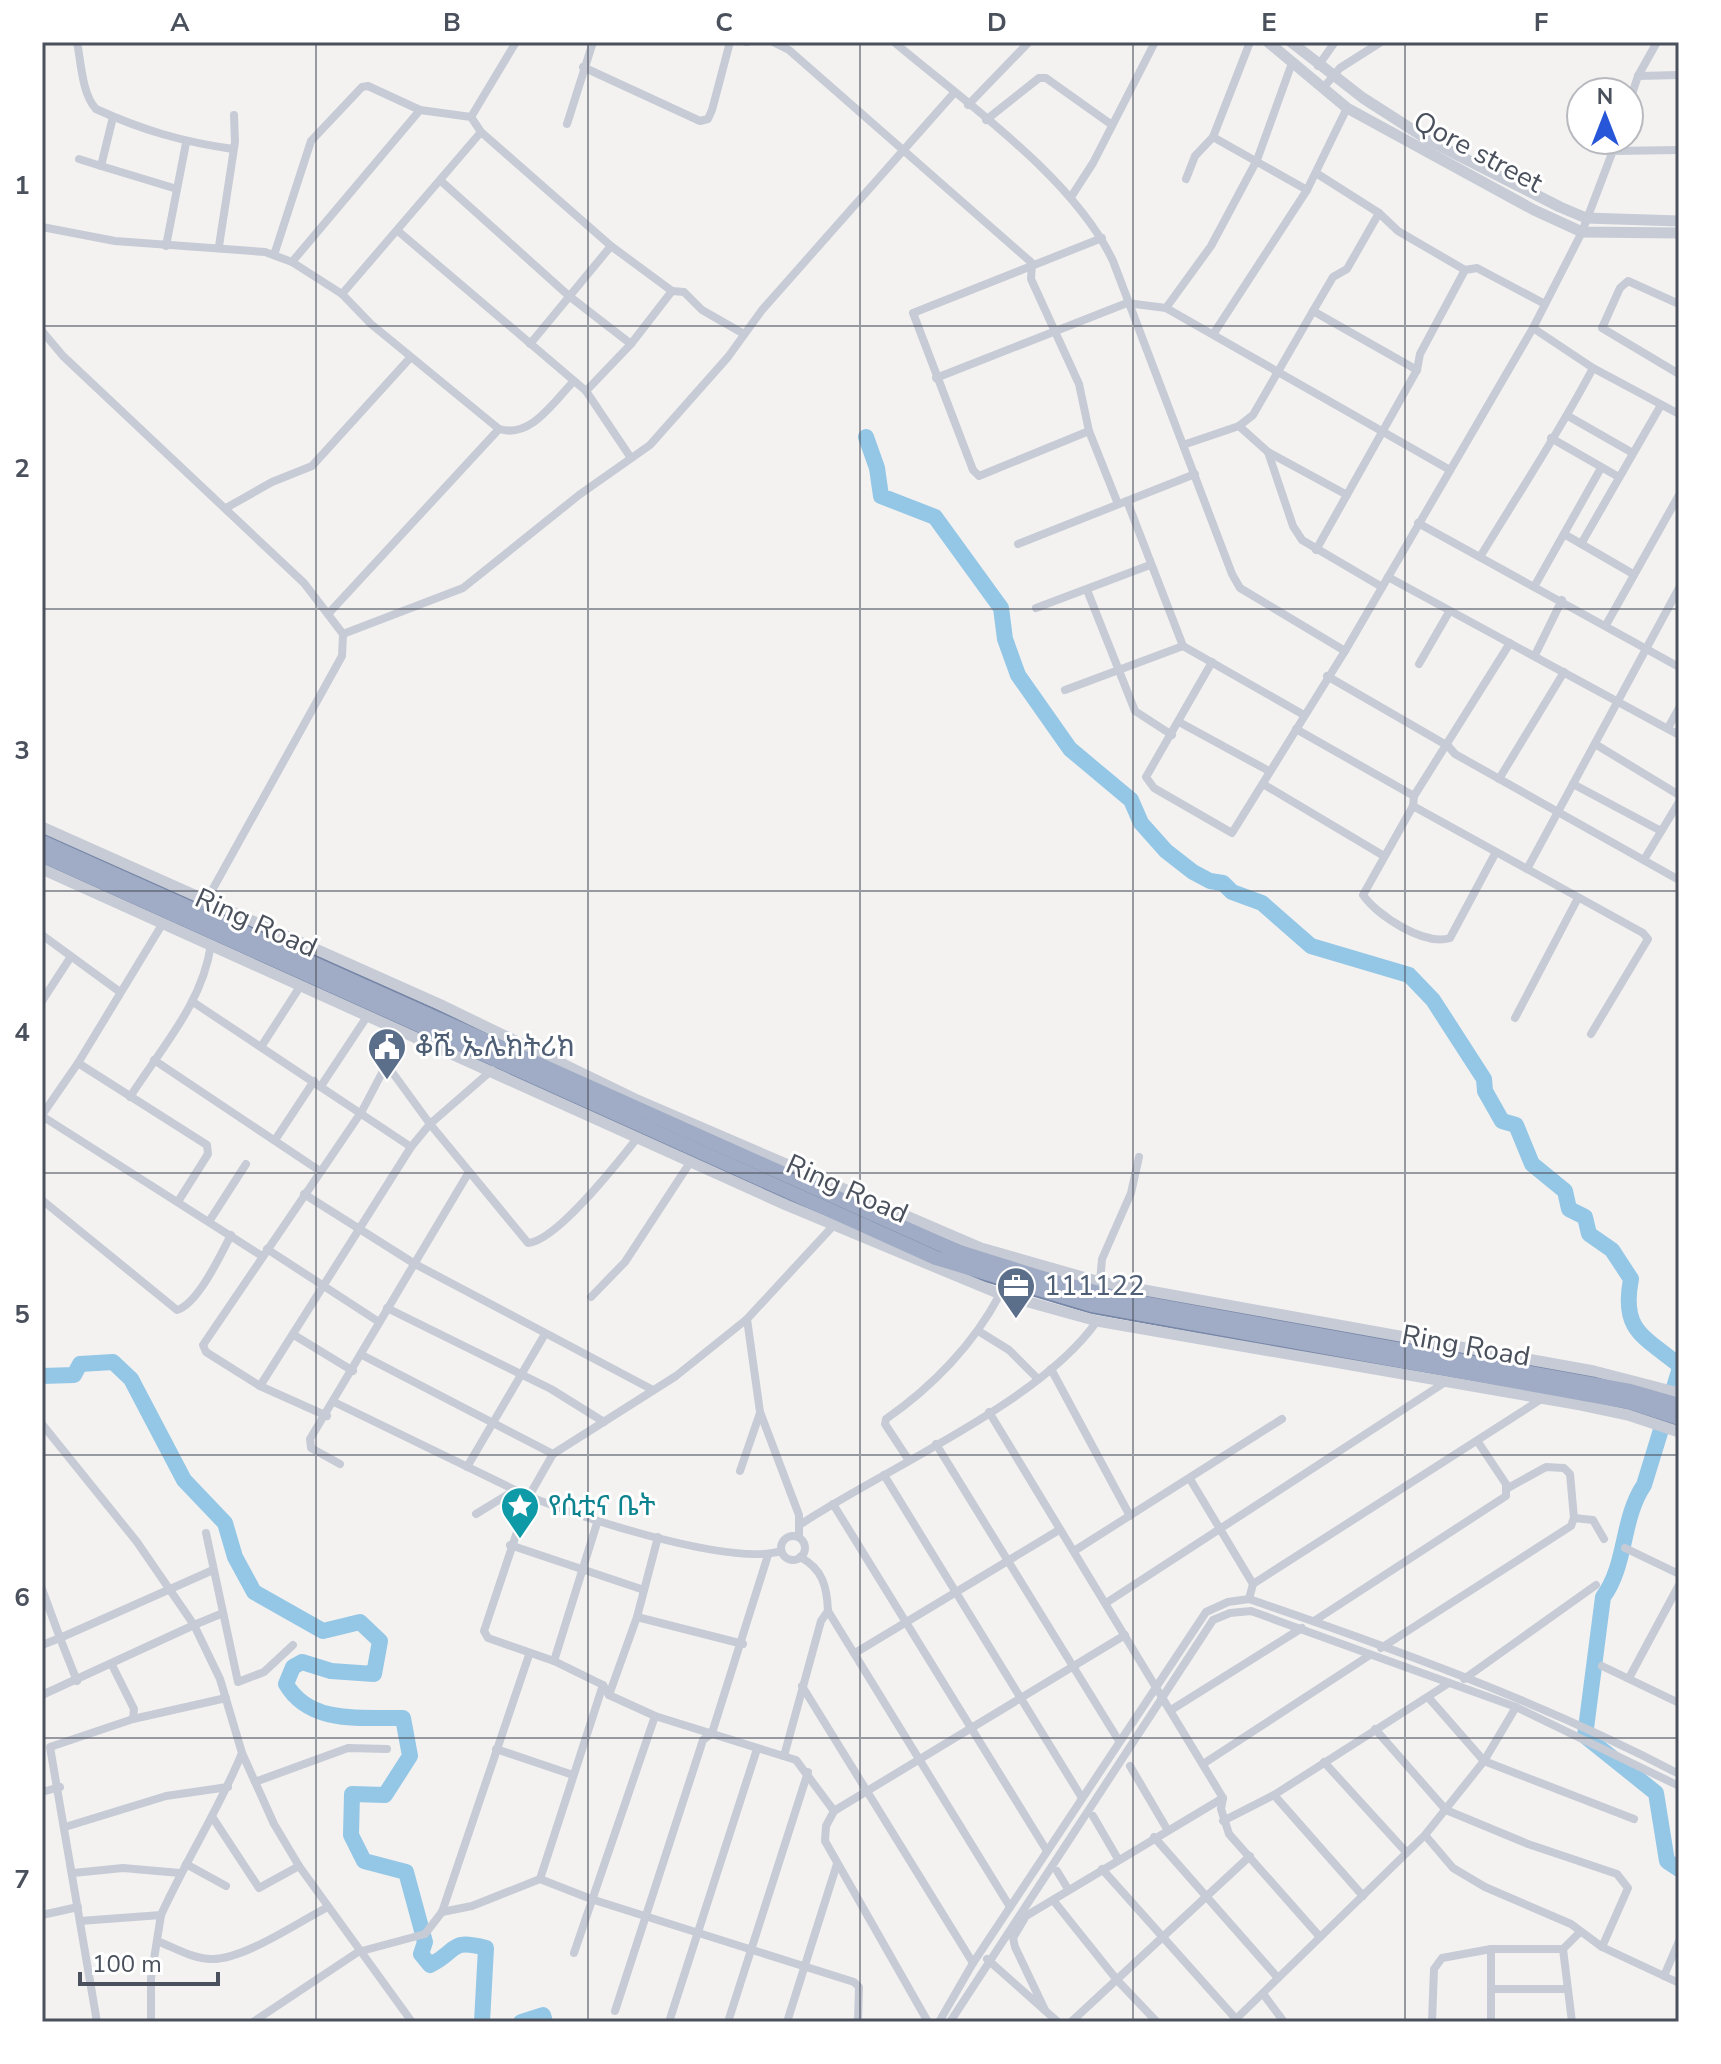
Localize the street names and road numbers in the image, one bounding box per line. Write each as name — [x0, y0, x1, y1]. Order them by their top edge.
street label: Qore street — [1407, 102, 1550, 202]
street label: Ring Road — [189, 879, 323, 967]
street label: Ring Road — [780, 1145, 914, 1233]
street label: Ring Road — [1399, 1316, 1533, 1376]

